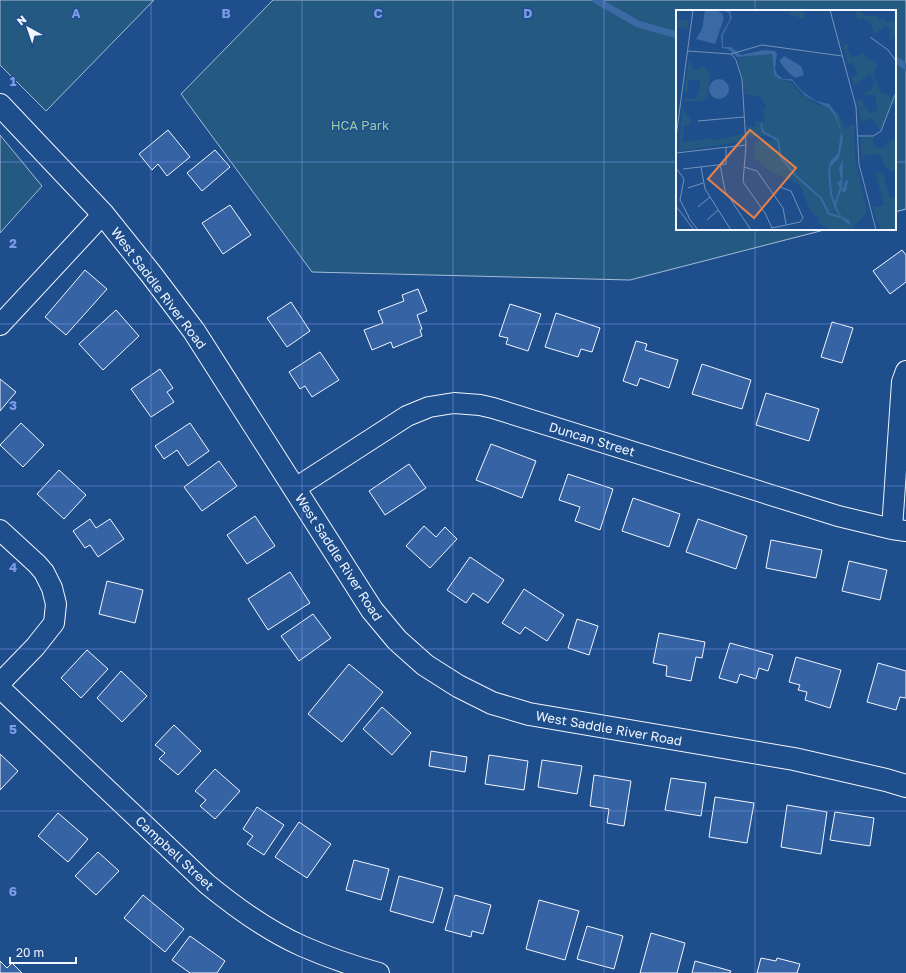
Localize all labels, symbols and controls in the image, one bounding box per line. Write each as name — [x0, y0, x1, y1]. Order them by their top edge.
text: A — [71, 5, 81, 21]
text: B — [221, 5, 231, 21]
text: C — [373, 5, 383, 21]
text: D — [523, 5, 533, 21]
north arrow — [8, 8, 48, 48]
inset map — [676, 10, 896, 230]
text: N — [14, 12, 29, 28]
text: 1 — [10, 73, 17, 89]
park label: HCA Park — [331, 117, 390, 133]
street label: West Saddle River Road — [108, 224, 210, 352]
text: 2 — [9, 235, 17, 251]
text: 3 — [9, 397, 17, 413]
street label: Duncan Street — [547, 418, 637, 460]
street label: West Saddle River Road — [292, 490, 386, 624]
text: 4 — [9, 559, 17, 575]
street label: West Saddle River Road — [535, 707, 683, 749]
text: 5 — [9, 721, 17, 737]
street label: Campbell Street — [133, 813, 217, 893]
text: 6 — [9, 883, 17, 899]
scale bar — [10, 939, 76, 965]
text: 20 m — [16, 945, 44, 960]

